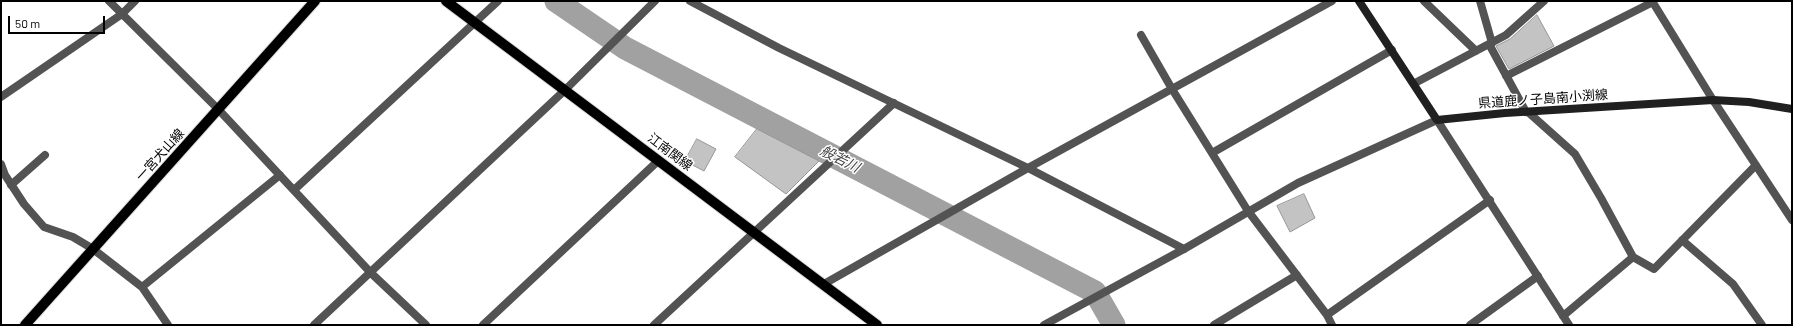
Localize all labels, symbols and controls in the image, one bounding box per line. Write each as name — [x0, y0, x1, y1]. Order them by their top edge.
scale bar — [10, 8, 107, 34]
text: 50 m — [15, 16, 40, 30]
street label: 県道鹿ノ子島南小渕線 — [1478, 87, 1608, 111]
street label: 一宮犬山線 — [132, 126, 188, 184]
street label: 江南関線 — [645, 130, 695, 174]
water label: 般若川 — [817, 142, 863, 176]

